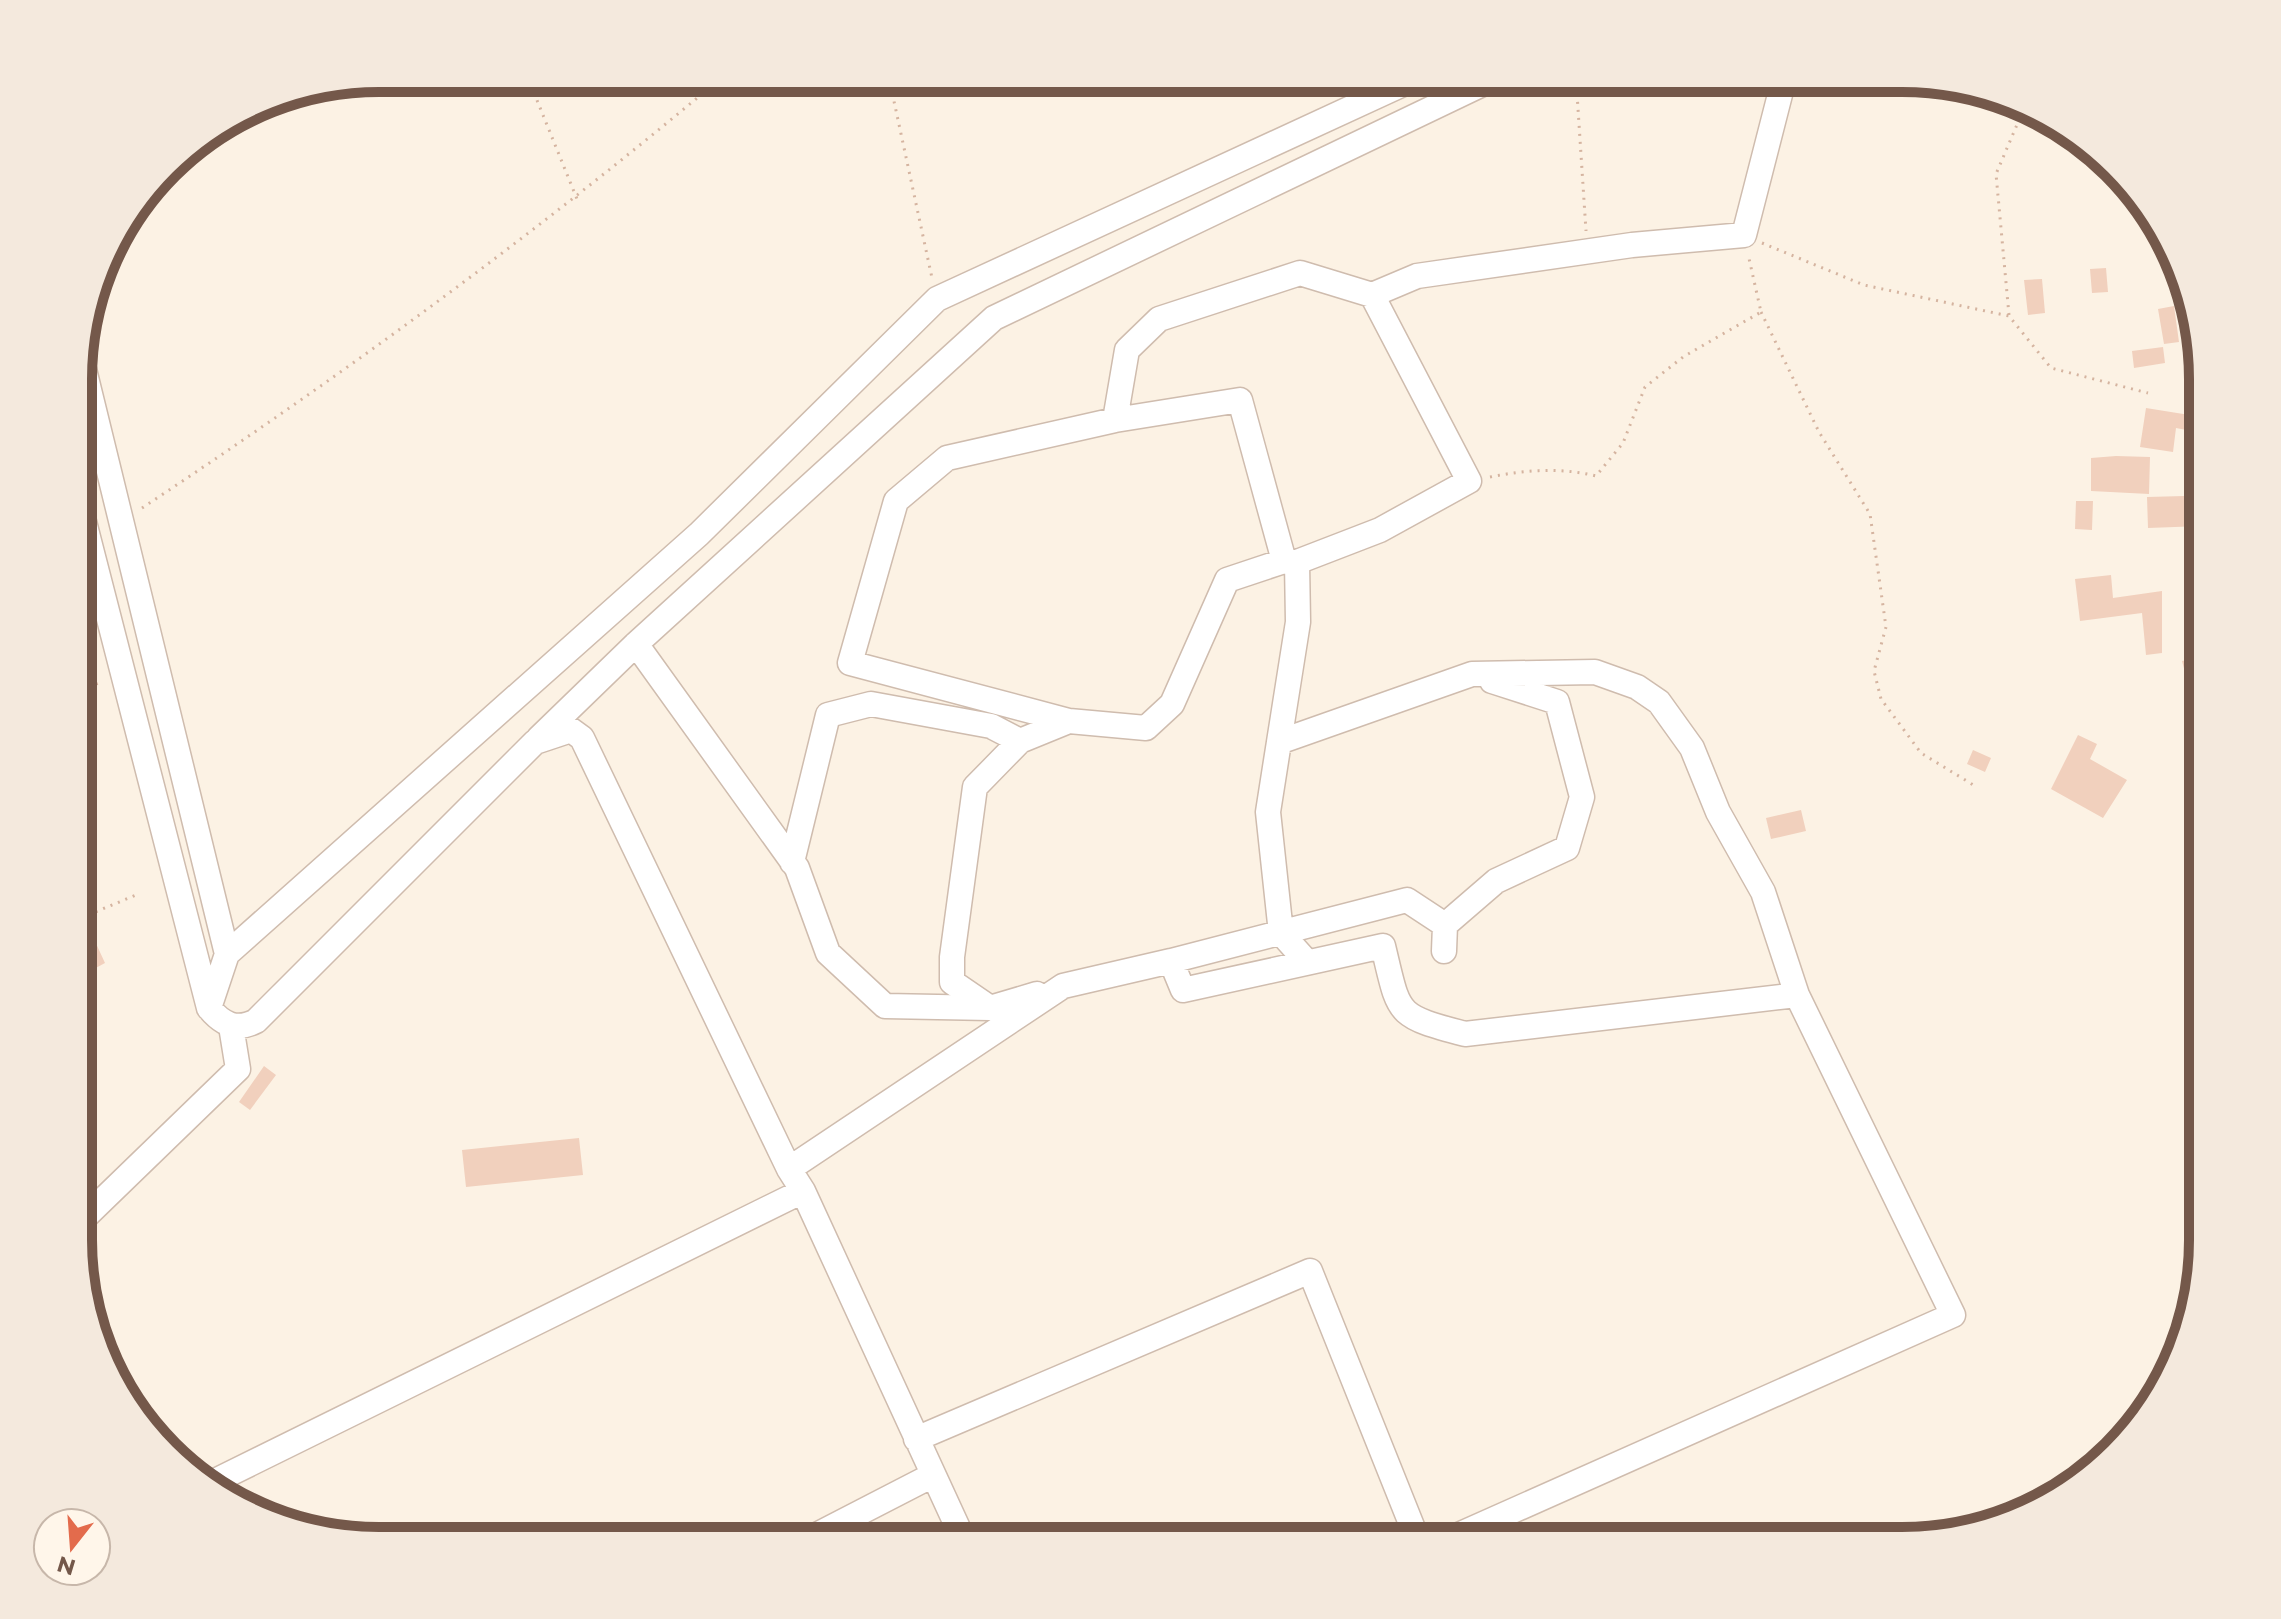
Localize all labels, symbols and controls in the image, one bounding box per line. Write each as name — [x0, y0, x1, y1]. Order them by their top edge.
north arrow — [32, 1507, 112, 1587]
text: N — [54, 1550, 79, 1581]

